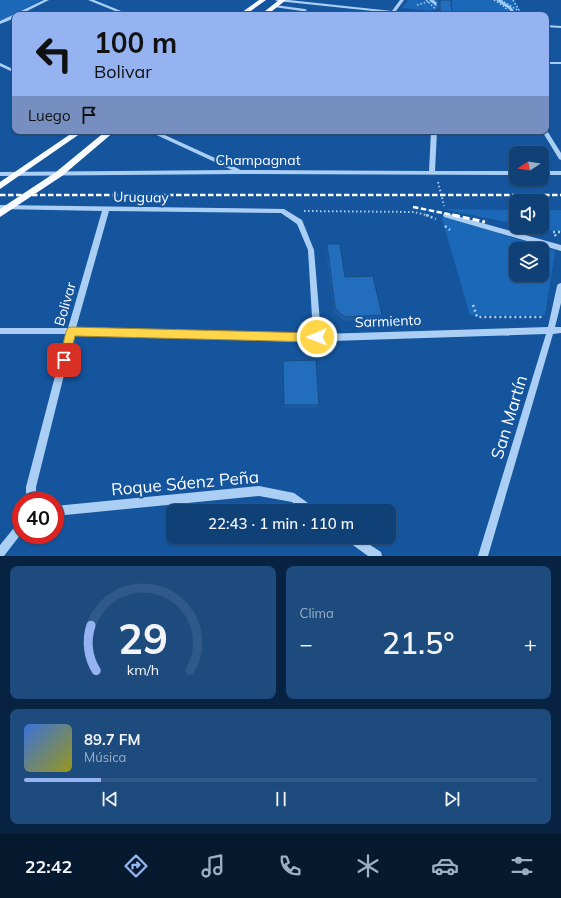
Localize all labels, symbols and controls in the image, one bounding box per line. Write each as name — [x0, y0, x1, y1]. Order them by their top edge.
text: 100 m — [94, 25, 177, 60]
icon: left — [28, 28, 80, 80]
text: Bolivar — [94, 60, 152, 83]
icon: arrive — [78, 104, 100, 126]
text: Luego — [28, 106, 70, 125]
north arrow — [509, 146, 549, 186]
map controls — [509, 146, 549, 282]
street label: Champagnat — [215, 151, 301, 169]
street label: Uruguay — [113, 188, 170, 206]
button: sound — [509, 194, 549, 234]
button: layers — [509, 242, 549, 282]
street label: Bolivar — [50, 279, 80, 328]
street label: Sarmiento — [354, 311, 422, 331]
position arrow — [296, 316, 338, 358]
pin — [47, 343, 81, 377]
icon: arrive — [53, 349, 75, 371]
street label: San Martín — [486, 372, 531, 461]
street label: Roque Sáenz Peña — [110, 466, 260, 499]
speed limit sign: 40 — [12, 492, 64, 544]
text: 22:43 · 1 min · 110 m — [208, 514, 354, 533]
text: Clima — [300, 605, 334, 621]
text: 29 — [118, 611, 168, 663]
text: 21.5° — [382, 624, 454, 662]
text: − — [300, 630, 313, 658]
text: + — [524, 630, 537, 658]
text: km/h — [127, 660, 159, 678]
text: 89.7 FM — [84, 730, 140, 749]
text: Música — [84, 749, 126, 765]
icon: previous — [99, 788, 121, 810]
icon: pause — [270, 788, 292, 810]
icon: next — [441, 788, 463, 810]
icon: directions — [122, 852, 150, 880]
icon: music — [199, 852, 227, 880]
icon: phone — [276, 852, 304, 880]
icon: climate — [354, 852, 382, 880]
icon: car — [431, 852, 459, 880]
icon: filters — [508, 852, 536, 880]
text: 22:42 — [25, 855, 72, 878]

